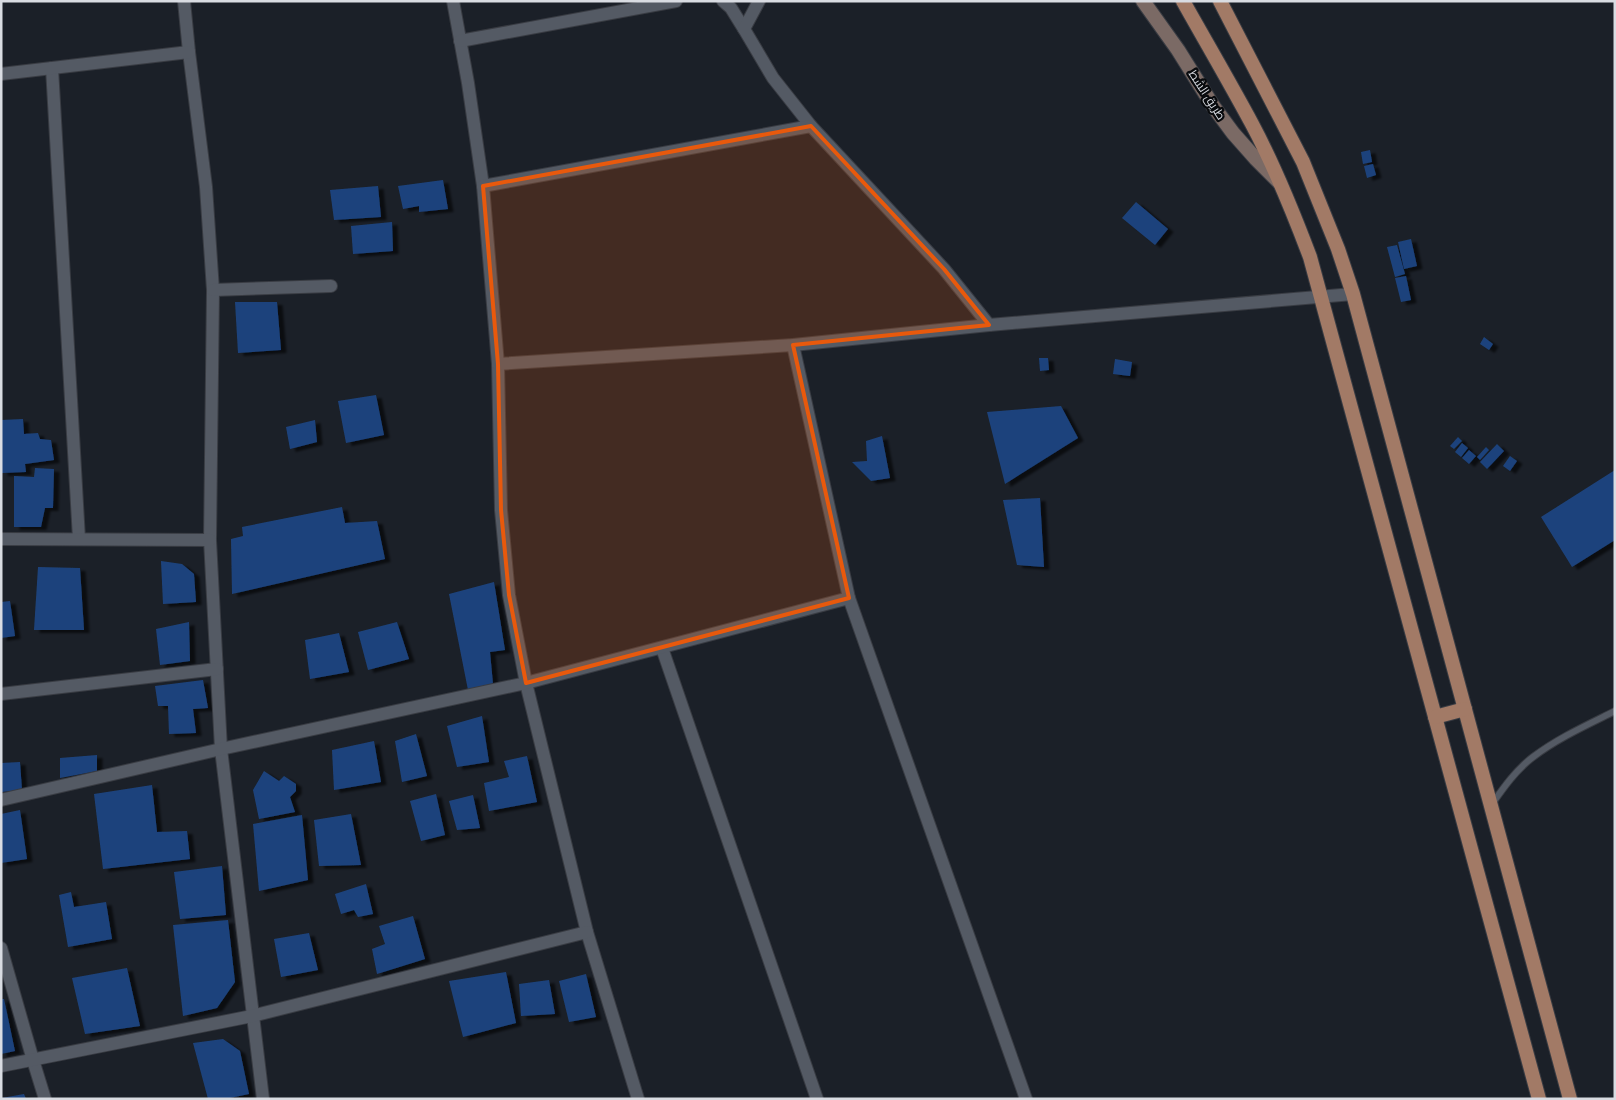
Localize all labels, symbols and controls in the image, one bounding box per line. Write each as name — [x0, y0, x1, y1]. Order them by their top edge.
street label: طريق الشط — [1184, 67, 1229, 124]

